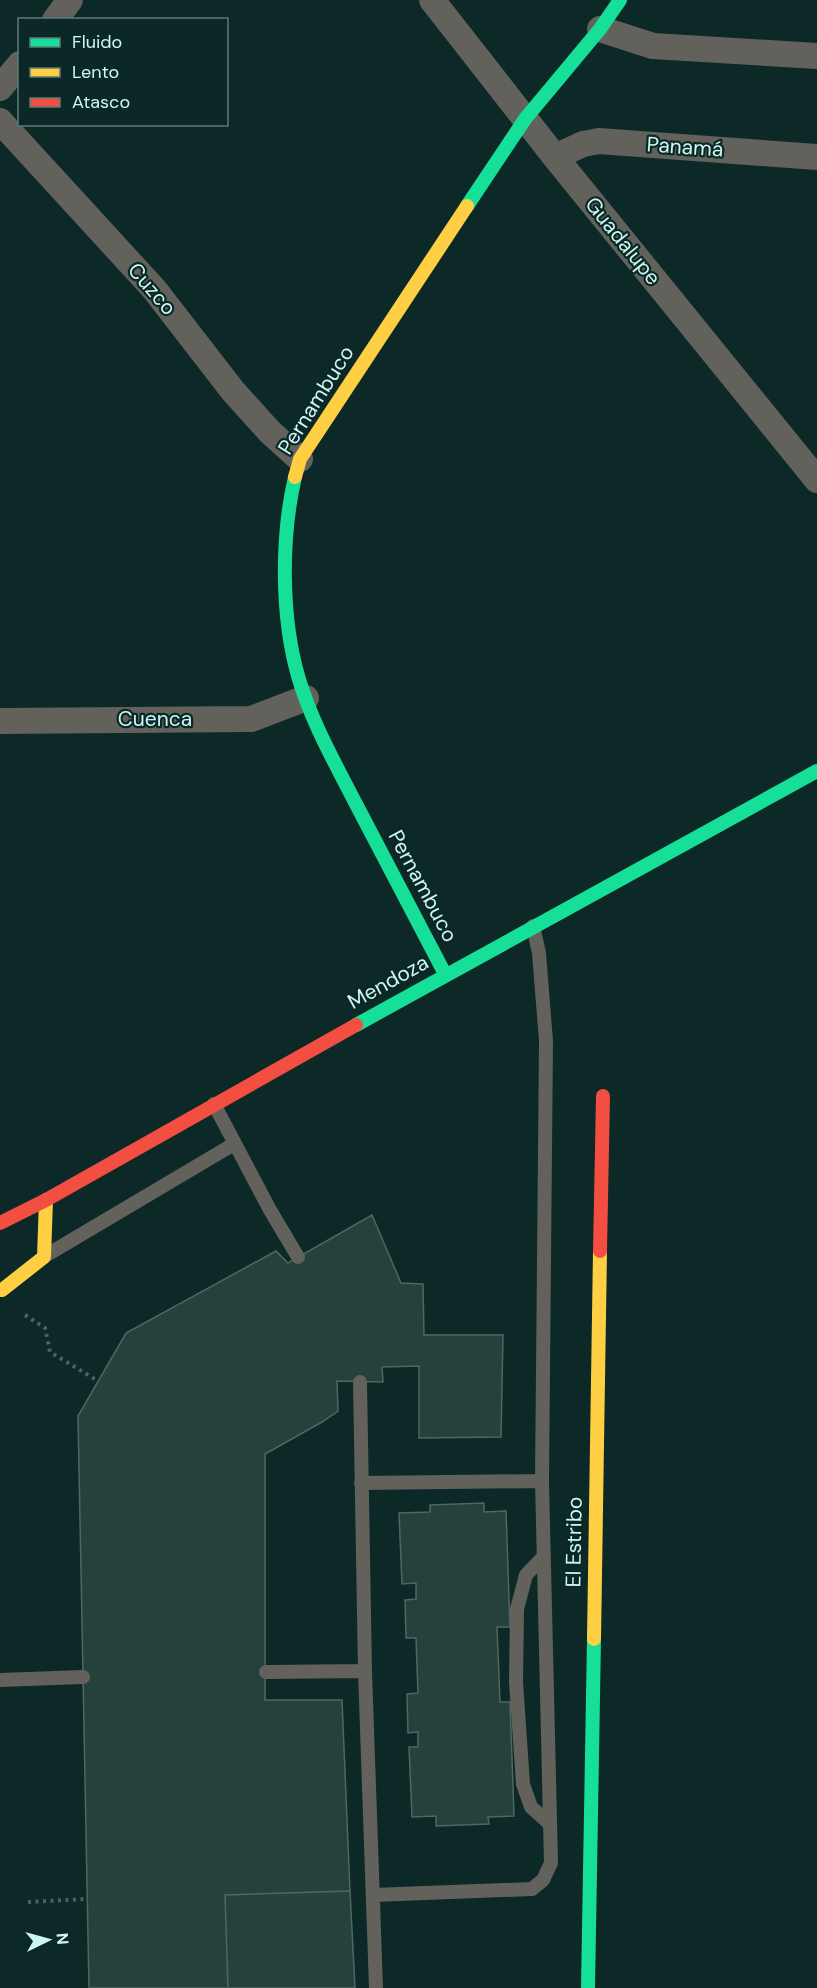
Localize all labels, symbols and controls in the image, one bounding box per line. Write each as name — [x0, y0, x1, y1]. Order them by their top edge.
legend — [18, 18, 228, 126]
text: Fluido — [72, 30, 122, 54]
text: Lento — [72, 60, 119, 84]
text: Atasco — [72, 90, 130, 114]
street label: Panamá — [646, 130, 724, 164]
street label: Guadalupe — [579, 191, 667, 291]
street label: Cuzco — [121, 257, 183, 321]
street label: Pernambuco — [272, 340, 360, 460]
street label: Cuenca — [118, 705, 192, 733]
street label: Pernambuco — [382, 825, 464, 947]
street label: Mendoza — [343, 948, 433, 1016]
street label: El Estribo — [559, 1496, 589, 1588]
north arrow — [18, 1910, 78, 1970]
text: N — [51, 1932, 73, 1945]

